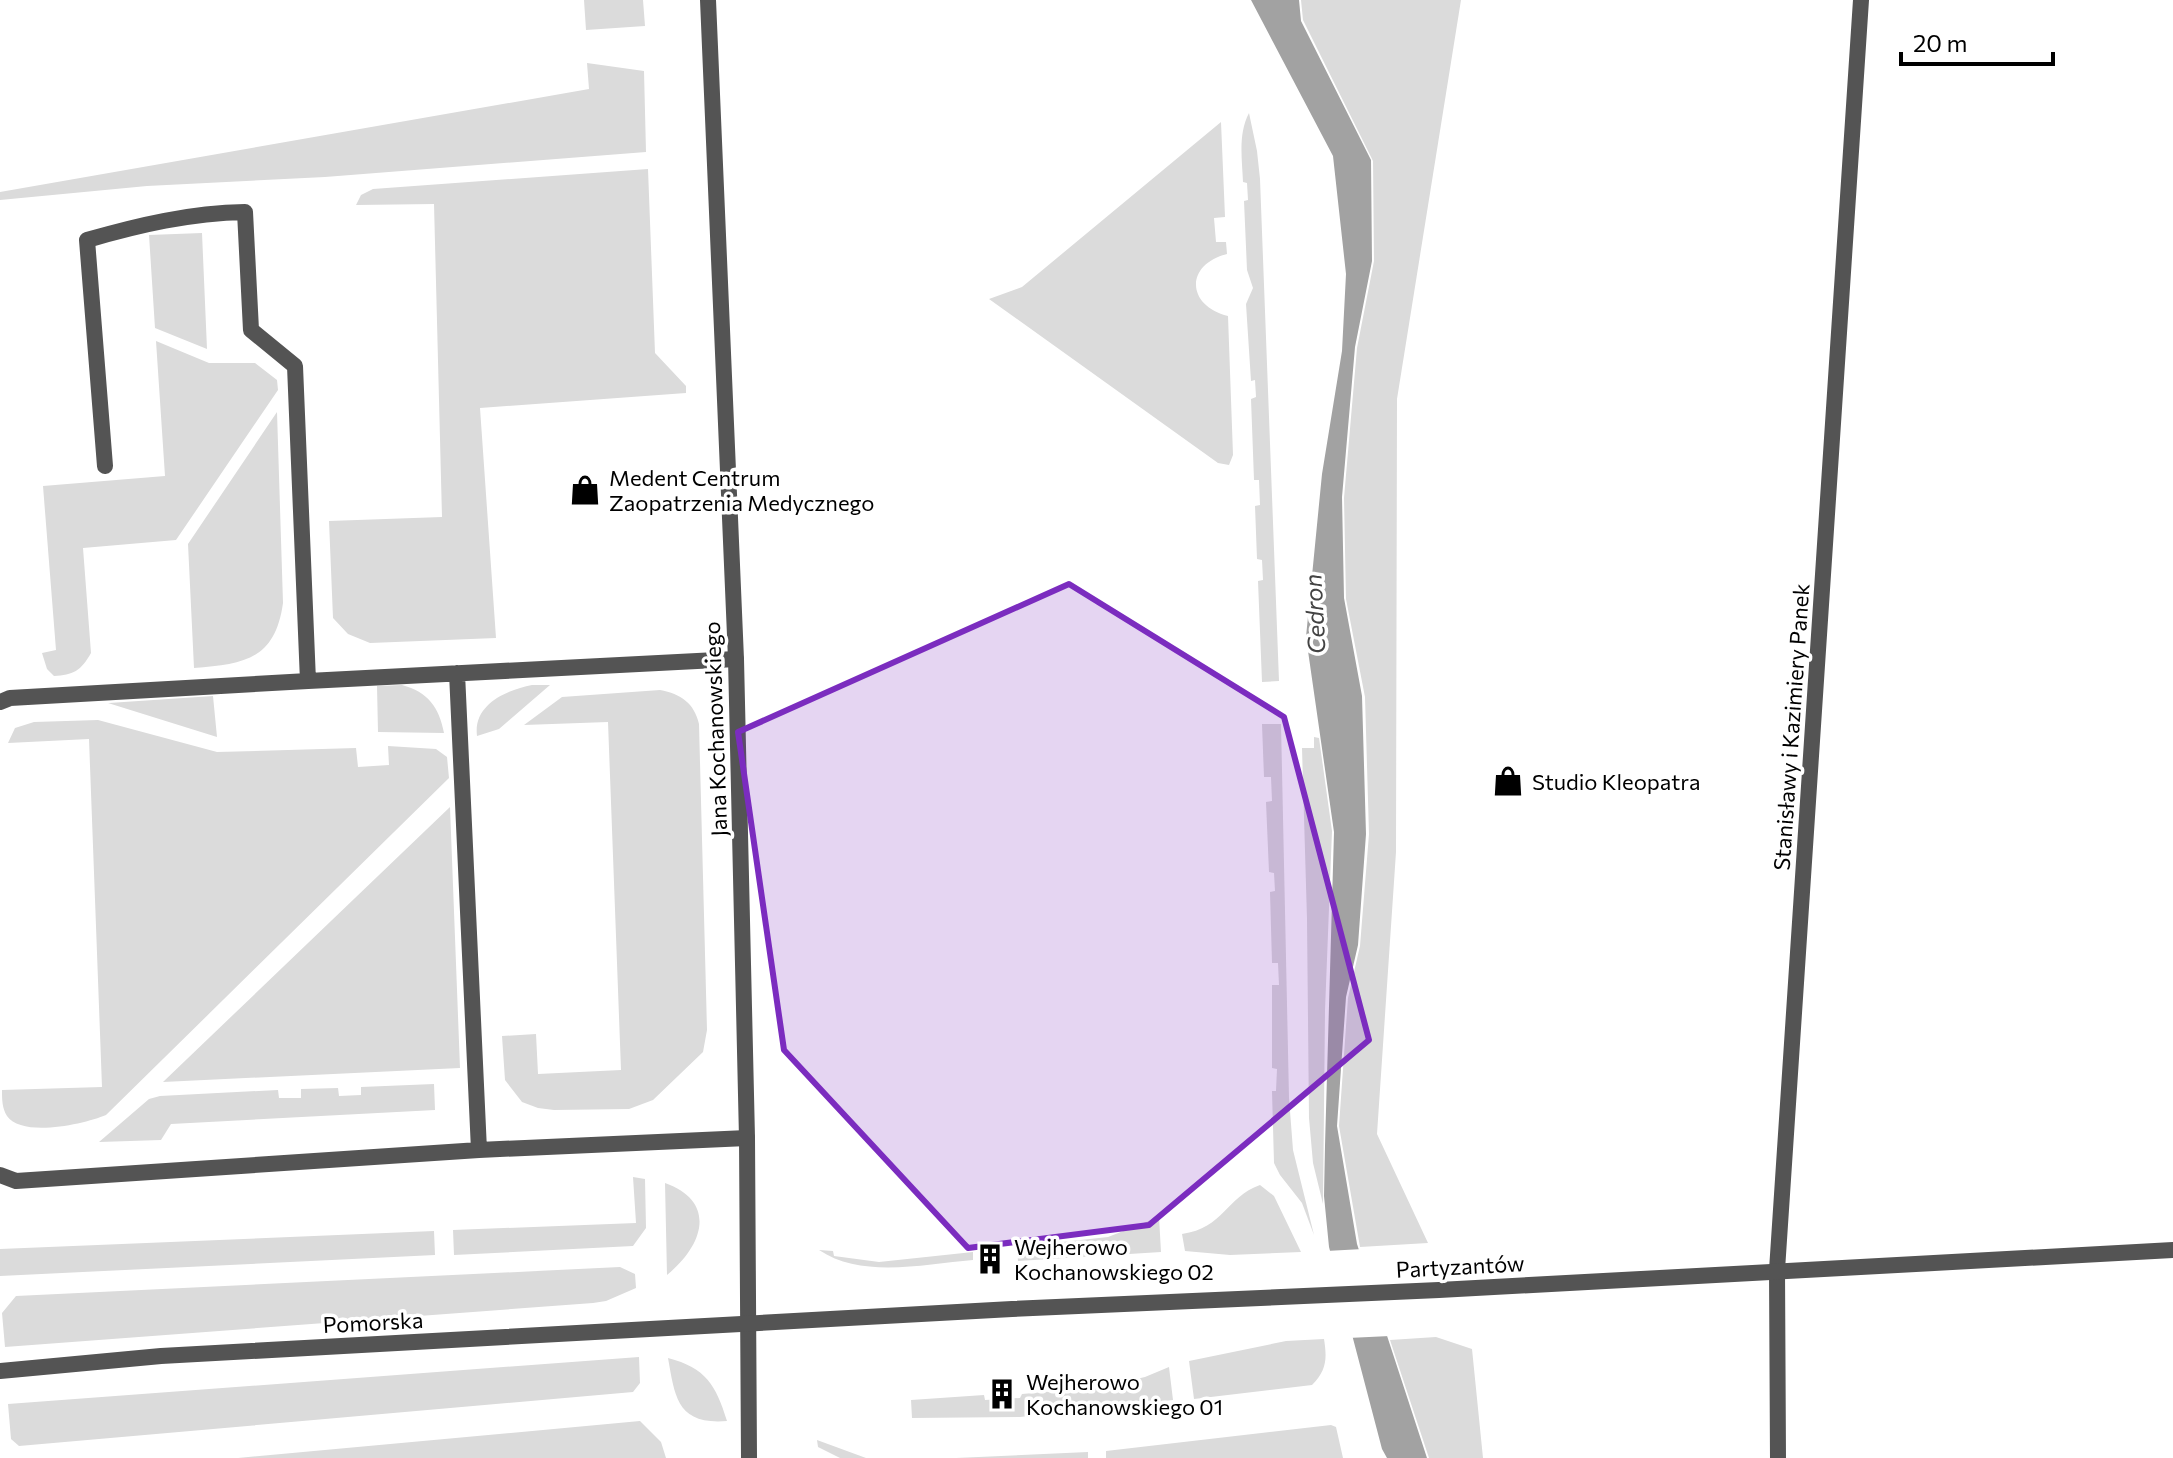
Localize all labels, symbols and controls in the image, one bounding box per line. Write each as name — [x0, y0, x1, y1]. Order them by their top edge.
scale bar — [1901, 16, 2053, 66]
text: 20 m — [1913, 28, 1967, 57]
place label: Medent Centrum Zaopatrzenia Medycznego — [609, 464, 874, 516]
shop icon: Medent Centrum Zaopatrzenia Medycznego — [568, 473, 602, 507]
water label: Cedron — [1297, 573, 1331, 655]
street label: Stanisławy i Kazimiery Panek — [1768, 583, 1815, 871]
street label: Jana Kochanowskiego — [698, 621, 732, 837]
shop icon: Studio Kleopatra — [1491, 764, 1525, 798]
place label: Studio Kleopatra — [1532, 768, 1700, 795]
place label: Wejherowo Kochanowskiego 02 — [1014, 1233, 1214, 1285]
building icon: Wejherowo Kochanowskiego 02 — [973, 1242, 1007, 1276]
street label: Partyzantów — [1395, 1249, 1525, 1283]
street label: Pomorska — [322, 1306, 424, 1338]
place label: Wejherowo Kochanowskiego 01 — [1026, 1368, 1223, 1420]
building icon: Wejherowo Kochanowskiego 01 — [985, 1377, 1019, 1411]

